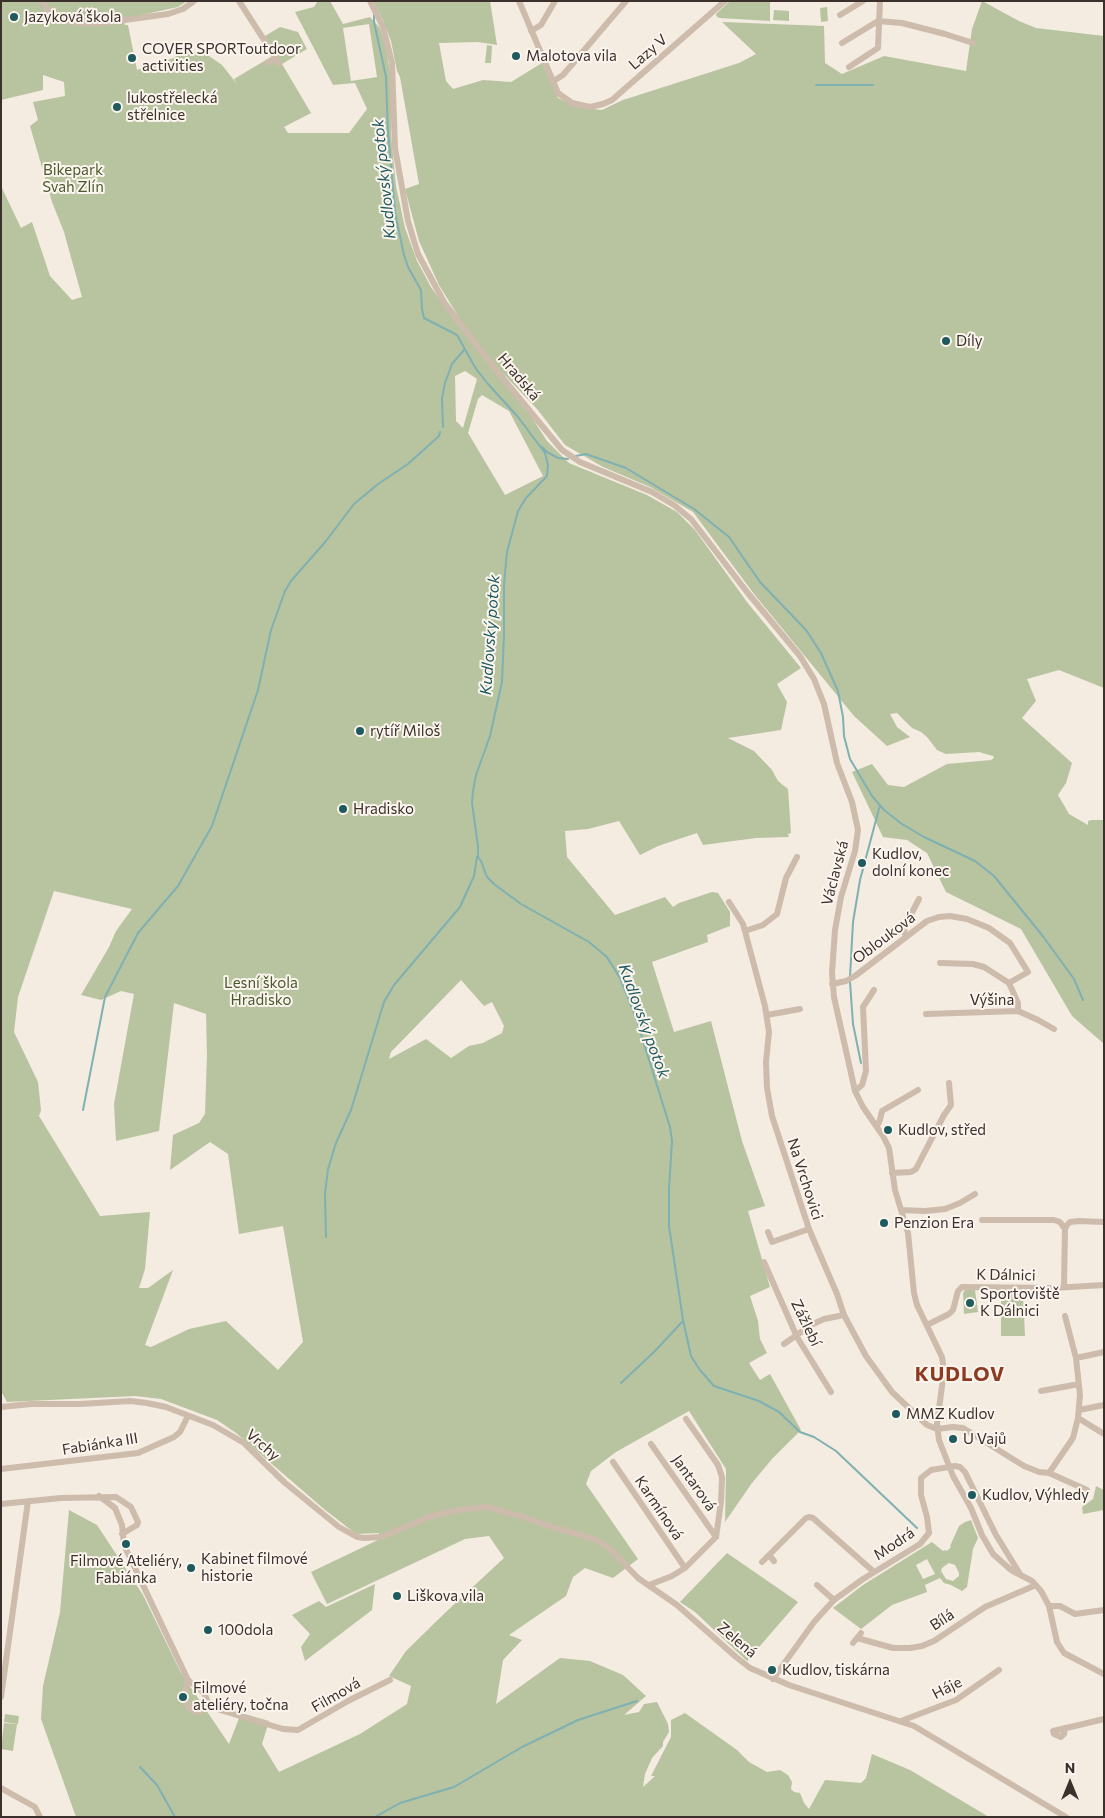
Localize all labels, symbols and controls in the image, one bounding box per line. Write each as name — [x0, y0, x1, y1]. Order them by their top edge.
place label: Jazyková škola — [24, 8, 121, 26]
marker: Jazyková škola — [8, 11, 20, 23]
street label: Lazy V — [625, 31, 671, 73]
place label: COVER SPORToutdoor activities — [142, 40, 301, 75]
place label: Malotova vila — [526, 47, 617, 65]
marker: Malotova vila — [510, 50, 522, 62]
marker: COVER SPORToutdoor activities — [126, 52, 138, 64]
place label: lukostřelecká střelnice — [127, 89, 217, 124]
marker: lukostřelecká střelnice — [111, 101, 123, 113]
water label: Kudlovský potok — [368, 118, 400, 240]
park label: Bikepark Svah Zlín — [42, 161, 104, 196]
place label: Díly — [956, 332, 983, 350]
marker: Díly — [940, 335, 952, 347]
street label: Hradská — [494, 350, 544, 404]
water label: Kudlovský potok — [476, 574, 504, 696]
place label: rytíř Miloš — [370, 722, 440, 740]
marker: rytíř Miloš — [354, 725, 366, 737]
place label: Hradisko — [353, 800, 414, 818]
marker: Hradisko — [337, 803, 349, 815]
street label: Václavská — [818, 839, 852, 907]
place label: Kudlov, dolní konec — [872, 845, 949, 880]
marker: Kudlov, dolní konec — [856, 857, 868, 869]
street label: Oblouková — [849, 909, 919, 967]
water label: Kudlovský potok — [614, 961, 674, 1081]
park label: Lesní škola Hradisko — [224, 974, 298, 1009]
street label: Výšina — [970, 991, 1014, 1009]
place label: Kudlov, střed — [898, 1121, 986, 1139]
marker: Kudlov, střed — [882, 1124, 894, 1136]
street label: Na Vrchovici — [783, 1136, 827, 1222]
place label: Penzion Era — [894, 1214, 974, 1232]
marker: Penzion Era — [878, 1217, 890, 1229]
street label: K Dálnici — [976, 1265, 1036, 1285]
place label: Sportoviště K Dálnici — [980, 1285, 1060, 1320]
street label: Zážlebí — [787, 1297, 825, 1349]
marker: Sportoviště K Dálnici — [964, 1297, 976, 1309]
district label: KUDLOV — [914, 1362, 1006, 1386]
place label: MMZ Kudlov — [906, 1405, 995, 1423]
marker: MMZ Kudlov — [890, 1408, 902, 1420]
street label: Vrchy — [242, 1425, 284, 1465]
street label: Fabiánka III — [61, 1429, 139, 1459]
place label: U Vajů — [963, 1430, 1006, 1448]
marker: U Vajů — [947, 1433, 959, 1445]
street label: Jantarová — [668, 1451, 720, 1515]
street label: Karmínová — [631, 1473, 687, 1543]
place label: Kudlov, Výhledy — [982, 1486, 1089, 1504]
marker: Kudlov, Výhledy — [966, 1489, 978, 1501]
street label: Modrá — [870, 1524, 918, 1564]
marker: Filmové Ateliéry, Fabiánka — [120, 1538, 132, 1550]
place label: Kabinet filmové historie — [201, 1550, 308, 1585]
place label: Filmové Ateliéry, Fabiánka — [70, 1552, 182, 1587]
marker: Kabinet filmové historie — [185, 1562, 197, 1574]
place label: Liškova vila — [407, 1587, 484, 1605]
marker: Liškova vila — [391, 1590, 403, 1602]
street label: Bílá — [927, 1606, 957, 1634]
street label: Zelená — [714, 1618, 760, 1662]
place label: 100dola — [218, 1621, 273, 1639]
marker: 100dola — [202, 1624, 214, 1636]
place label: Kudlov, tiskárna — [782, 1661, 890, 1679]
marker: Kudlov, tiskárna — [766, 1664, 778, 1676]
street label: Háje — [929, 1673, 965, 1703]
street label: Filmová — [308, 1674, 364, 1716]
place label: Filmové ateliéry, točna — [193, 1679, 289, 1714]
marker: Filmové ateliéry, točna — [177, 1691, 189, 1703]
north arrow — [1045, 1758, 1095, 1808]
text: N — [1065, 1759, 1075, 1776]

